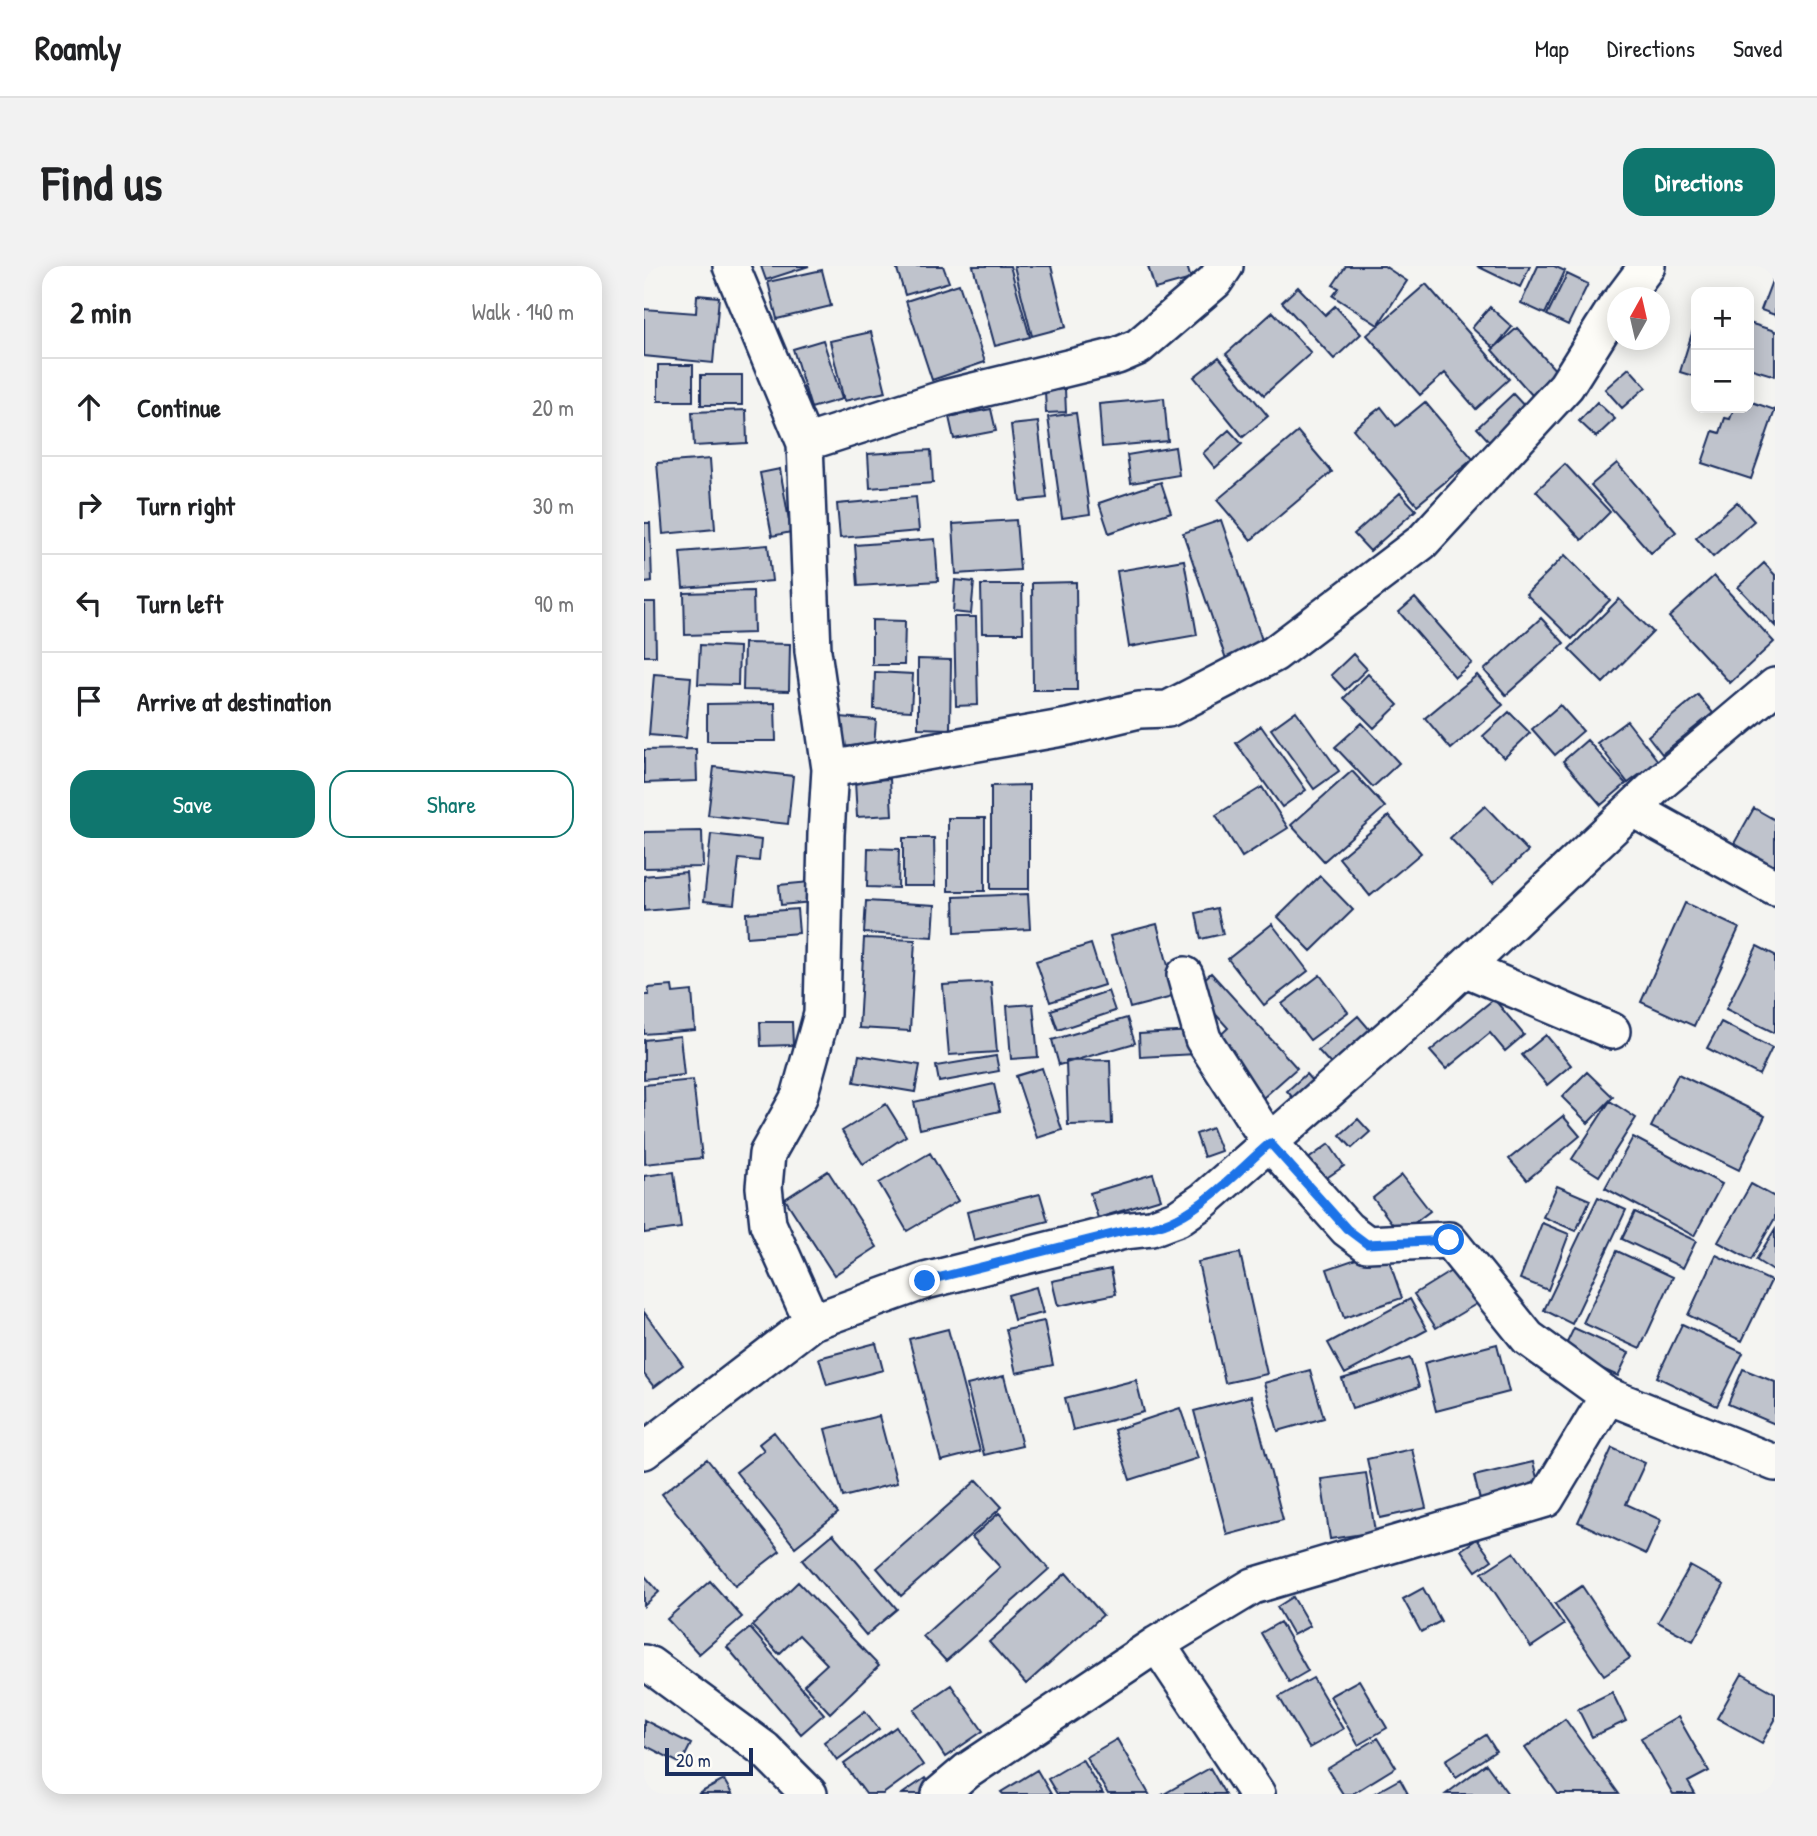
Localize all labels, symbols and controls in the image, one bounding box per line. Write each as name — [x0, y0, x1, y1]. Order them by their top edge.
text: Roamly — [35, 26, 121, 70]
text: Map — [1535, 32, 1569, 64]
text: Directions — [1607, 32, 1695, 64]
text: Saved — [1733, 32, 1782, 64]
button: Directions — [1623, 148, 1775, 216]
text: Find us — [42, 149, 162, 215]
north arrow — [1607, 287, 1670, 350]
map controls — [1691, 287, 1754, 413]
button: + — [1691, 287, 1754, 350]
text: 2 min — [70, 292, 132, 332]
text: Walk · 140 m — [472, 296, 574, 327]
button: − — [1691, 350, 1754, 413]
icon: ahead — [70, 388, 108, 426]
text: Continue — [137, 390, 221, 425]
text: 20 m — [532, 392, 574, 423]
icon: right — [70, 486, 108, 524]
text: Turn right — [137, 488, 235, 523]
text: 30 m — [532, 490, 574, 521]
icon: left — [70, 584, 108, 622]
text: Turn left — [137, 586, 223, 621]
text: 90 m — [534, 588, 574, 619]
icon: arrive — [70, 682, 108, 720]
text: Arrive at destination — [137, 684, 332, 719]
button: Save — [70, 770, 315, 838]
button: Share — [329, 770, 574, 838]
route start — [1433, 1224, 1464, 1255]
route end — [909, 1265, 940, 1296]
scale bar — [665, 1745, 752, 1777]
text: 20 m — [676, 1747, 711, 1773]

